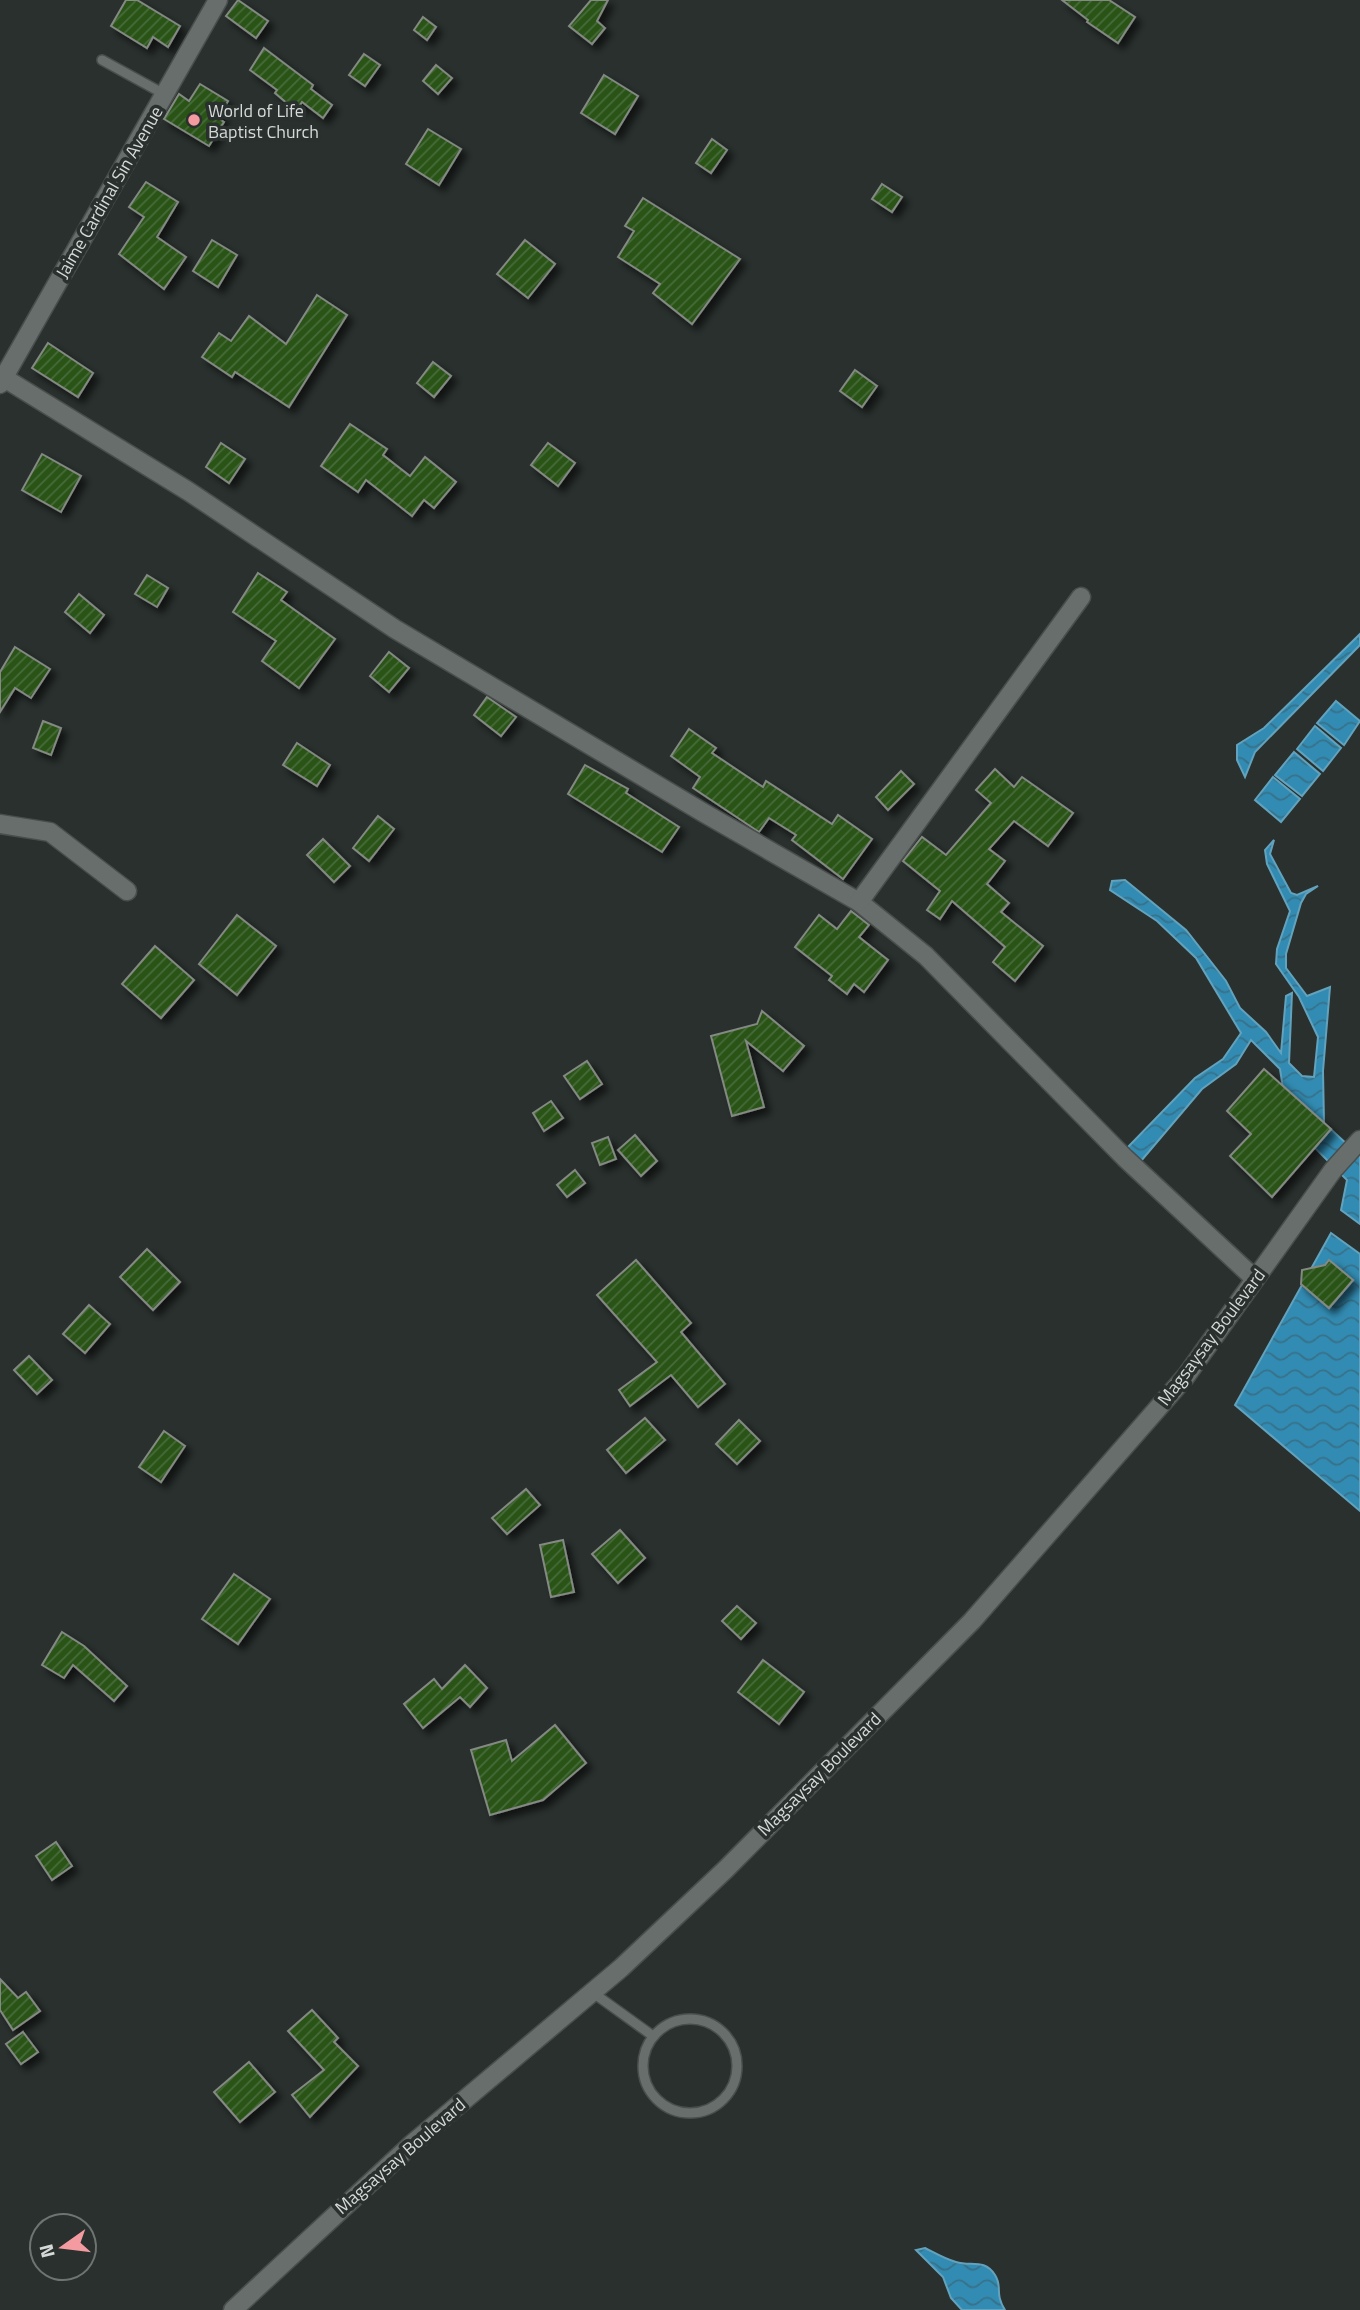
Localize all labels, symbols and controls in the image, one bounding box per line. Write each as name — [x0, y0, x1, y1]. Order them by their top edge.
place label: World of Life Baptist Church — [208, 97, 319, 145]
street label: Jaime Cardinal Sin Avenue — [49, 101, 169, 283]
marker: World of Life Baptist Church — [186, 112, 202, 128]
street label: Magsaysay Boulevard — [1150, 1263, 1272, 1411]
street label: Magsaysay Boulevard — [751, 1706, 887, 1842]
street label: Magsaysay Boulevard — [329, 2092, 471, 2220]
north arrow — [28, 2212, 98, 2282]
text: N — [30, 2241, 62, 2261]

